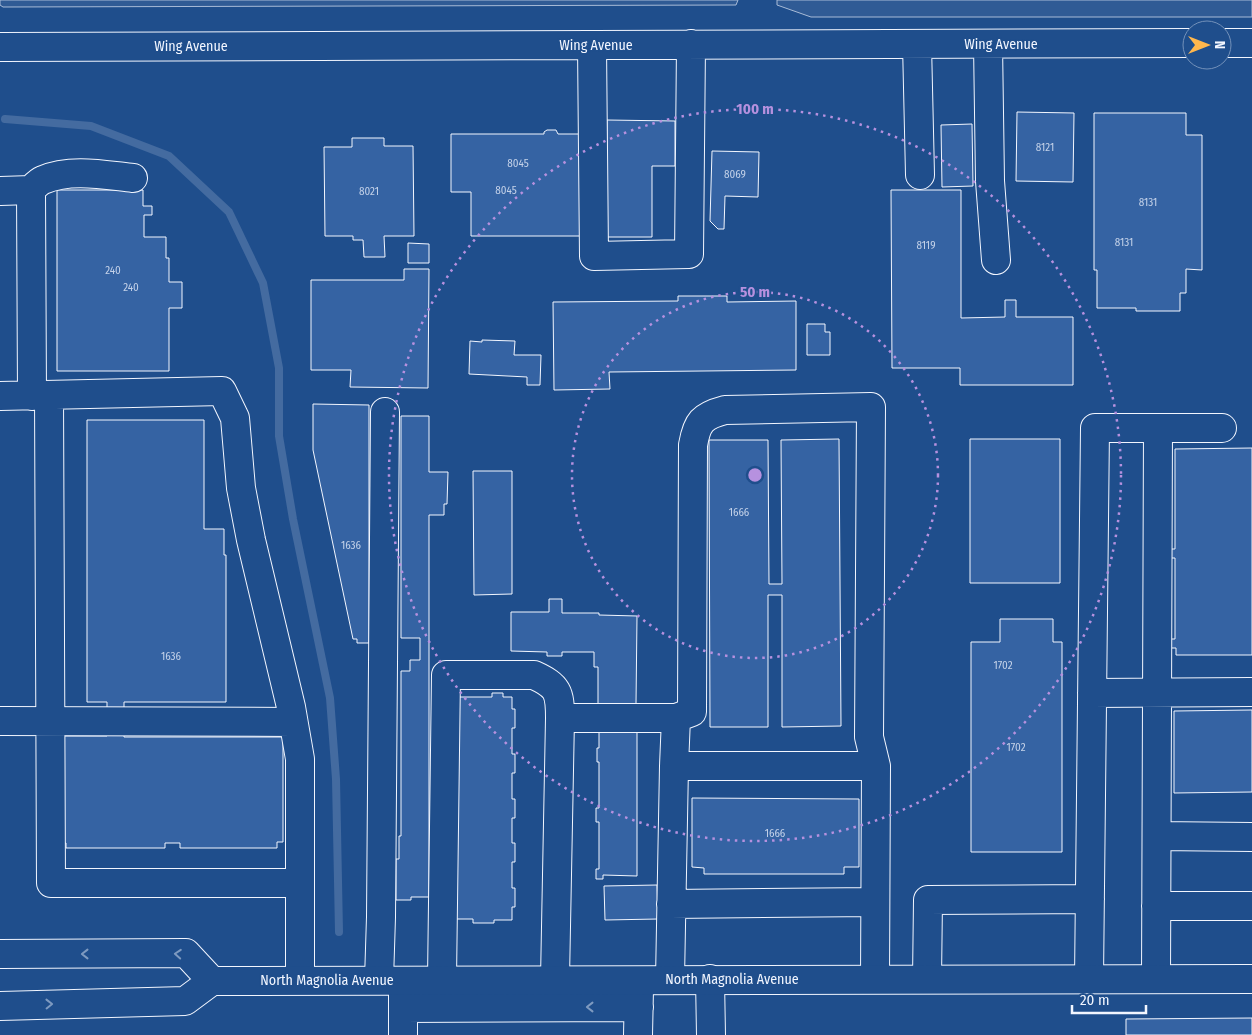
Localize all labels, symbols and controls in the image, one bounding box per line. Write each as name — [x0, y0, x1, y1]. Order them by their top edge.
north arrow — [1182, 20, 1232, 70]
street label: Wing Avenue — [964, 36, 1038, 53]
street label: Wing Avenue — [559, 37, 633, 54]
street label: Wing Avenue — [154, 38, 228, 55]
text: N — [1211, 41, 1228, 49]
text: 100 m — [736, 100, 774, 118]
house number: 8121 — [1036, 141, 1054, 154]
house number: 8045 — [507, 157, 529, 170]
house number: 8069 — [724, 168, 746, 181]
house number: 8045 — [495, 184, 517, 197]
house number: 8021 — [359, 185, 379, 198]
house number: 8131 — [1139, 196, 1157, 209]
house number: 8131 — [1115, 236, 1133, 249]
house number: 8119 — [917, 239, 936, 252]
house number: 240 — [105, 264, 121, 277]
house number: 240 — [123, 281, 139, 294]
text: 50 m — [740, 283, 770, 301]
centre of rings — [746, 466, 764, 484]
house number: 1666 — [729, 506, 750, 519]
house number: 1636 — [341, 539, 362, 552]
house number: 1636 — [161, 650, 182, 663]
house number: 1702 — [993, 659, 1013, 672]
house number: 1702 — [1006, 741, 1026, 754]
house number: 1666 — [765, 827, 786, 840]
one-way arrow — [81, 949, 88, 959]
one-way arrow — [174, 949, 182, 960]
street label: North Magnolia Avenue — [665, 971, 799, 988]
street label: North Magnolia Avenue — [260, 972, 394, 989]
scale bar — [1072, 982, 1146, 1014]
text: 20 m — [1080, 991, 1110, 1009]
one-way arrow — [45, 999, 53, 1010]
one-way arrow — [586, 1002, 594, 1013]

